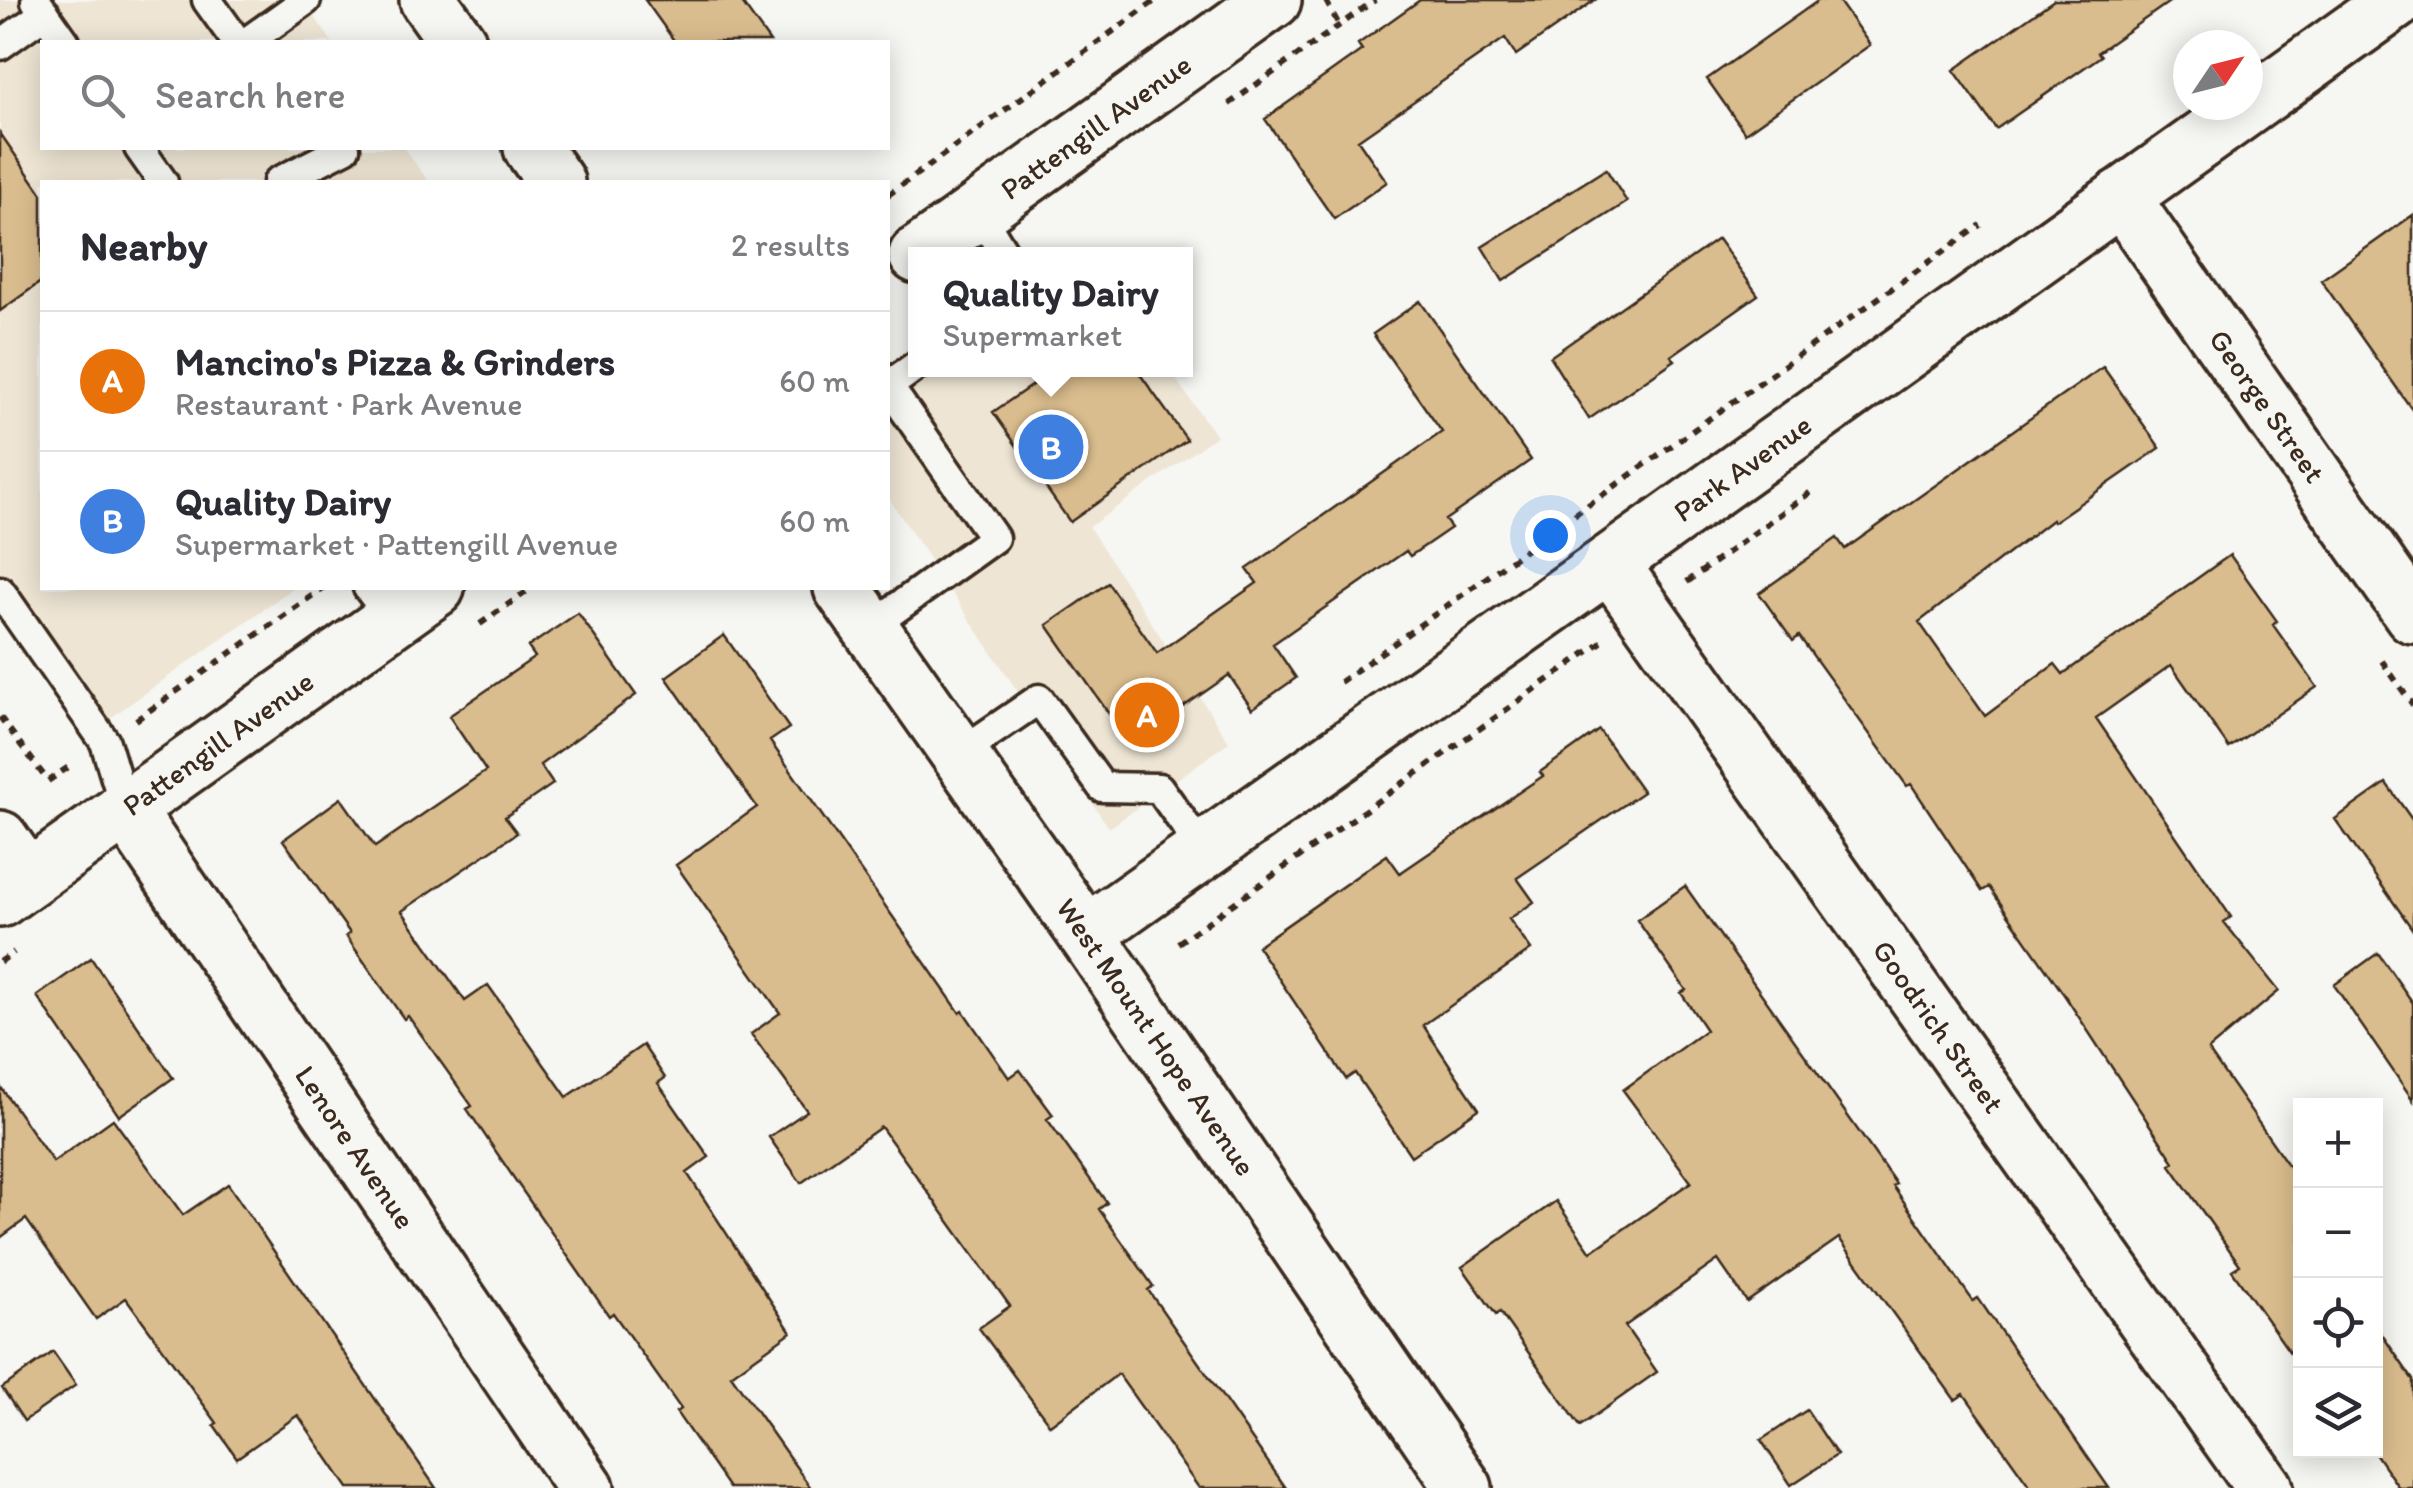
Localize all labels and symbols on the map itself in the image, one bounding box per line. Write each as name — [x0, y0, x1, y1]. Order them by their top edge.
north arrow — [2173, 30, 2263, 120]
street label: Pattengill Avenue — [993, 46, 1198, 207]
street label: George Street — [2201, 322, 2334, 490]
street label: Park Avenue — [1666, 406, 1819, 530]
pin: B — [1018, 410, 1084, 484]
your location — [1525, 510, 1576, 561]
street label: Pattengill Avenue — [115, 662, 321, 824]
pin: A — [1114, 678, 1180, 752]
street label: West Mount Hope Avenue — [1048, 891, 1265, 1183]
street label: Goodrich Street — [1865, 932, 2013, 1120]
street label: Lenore Avenue — [287, 1058, 424, 1236]

